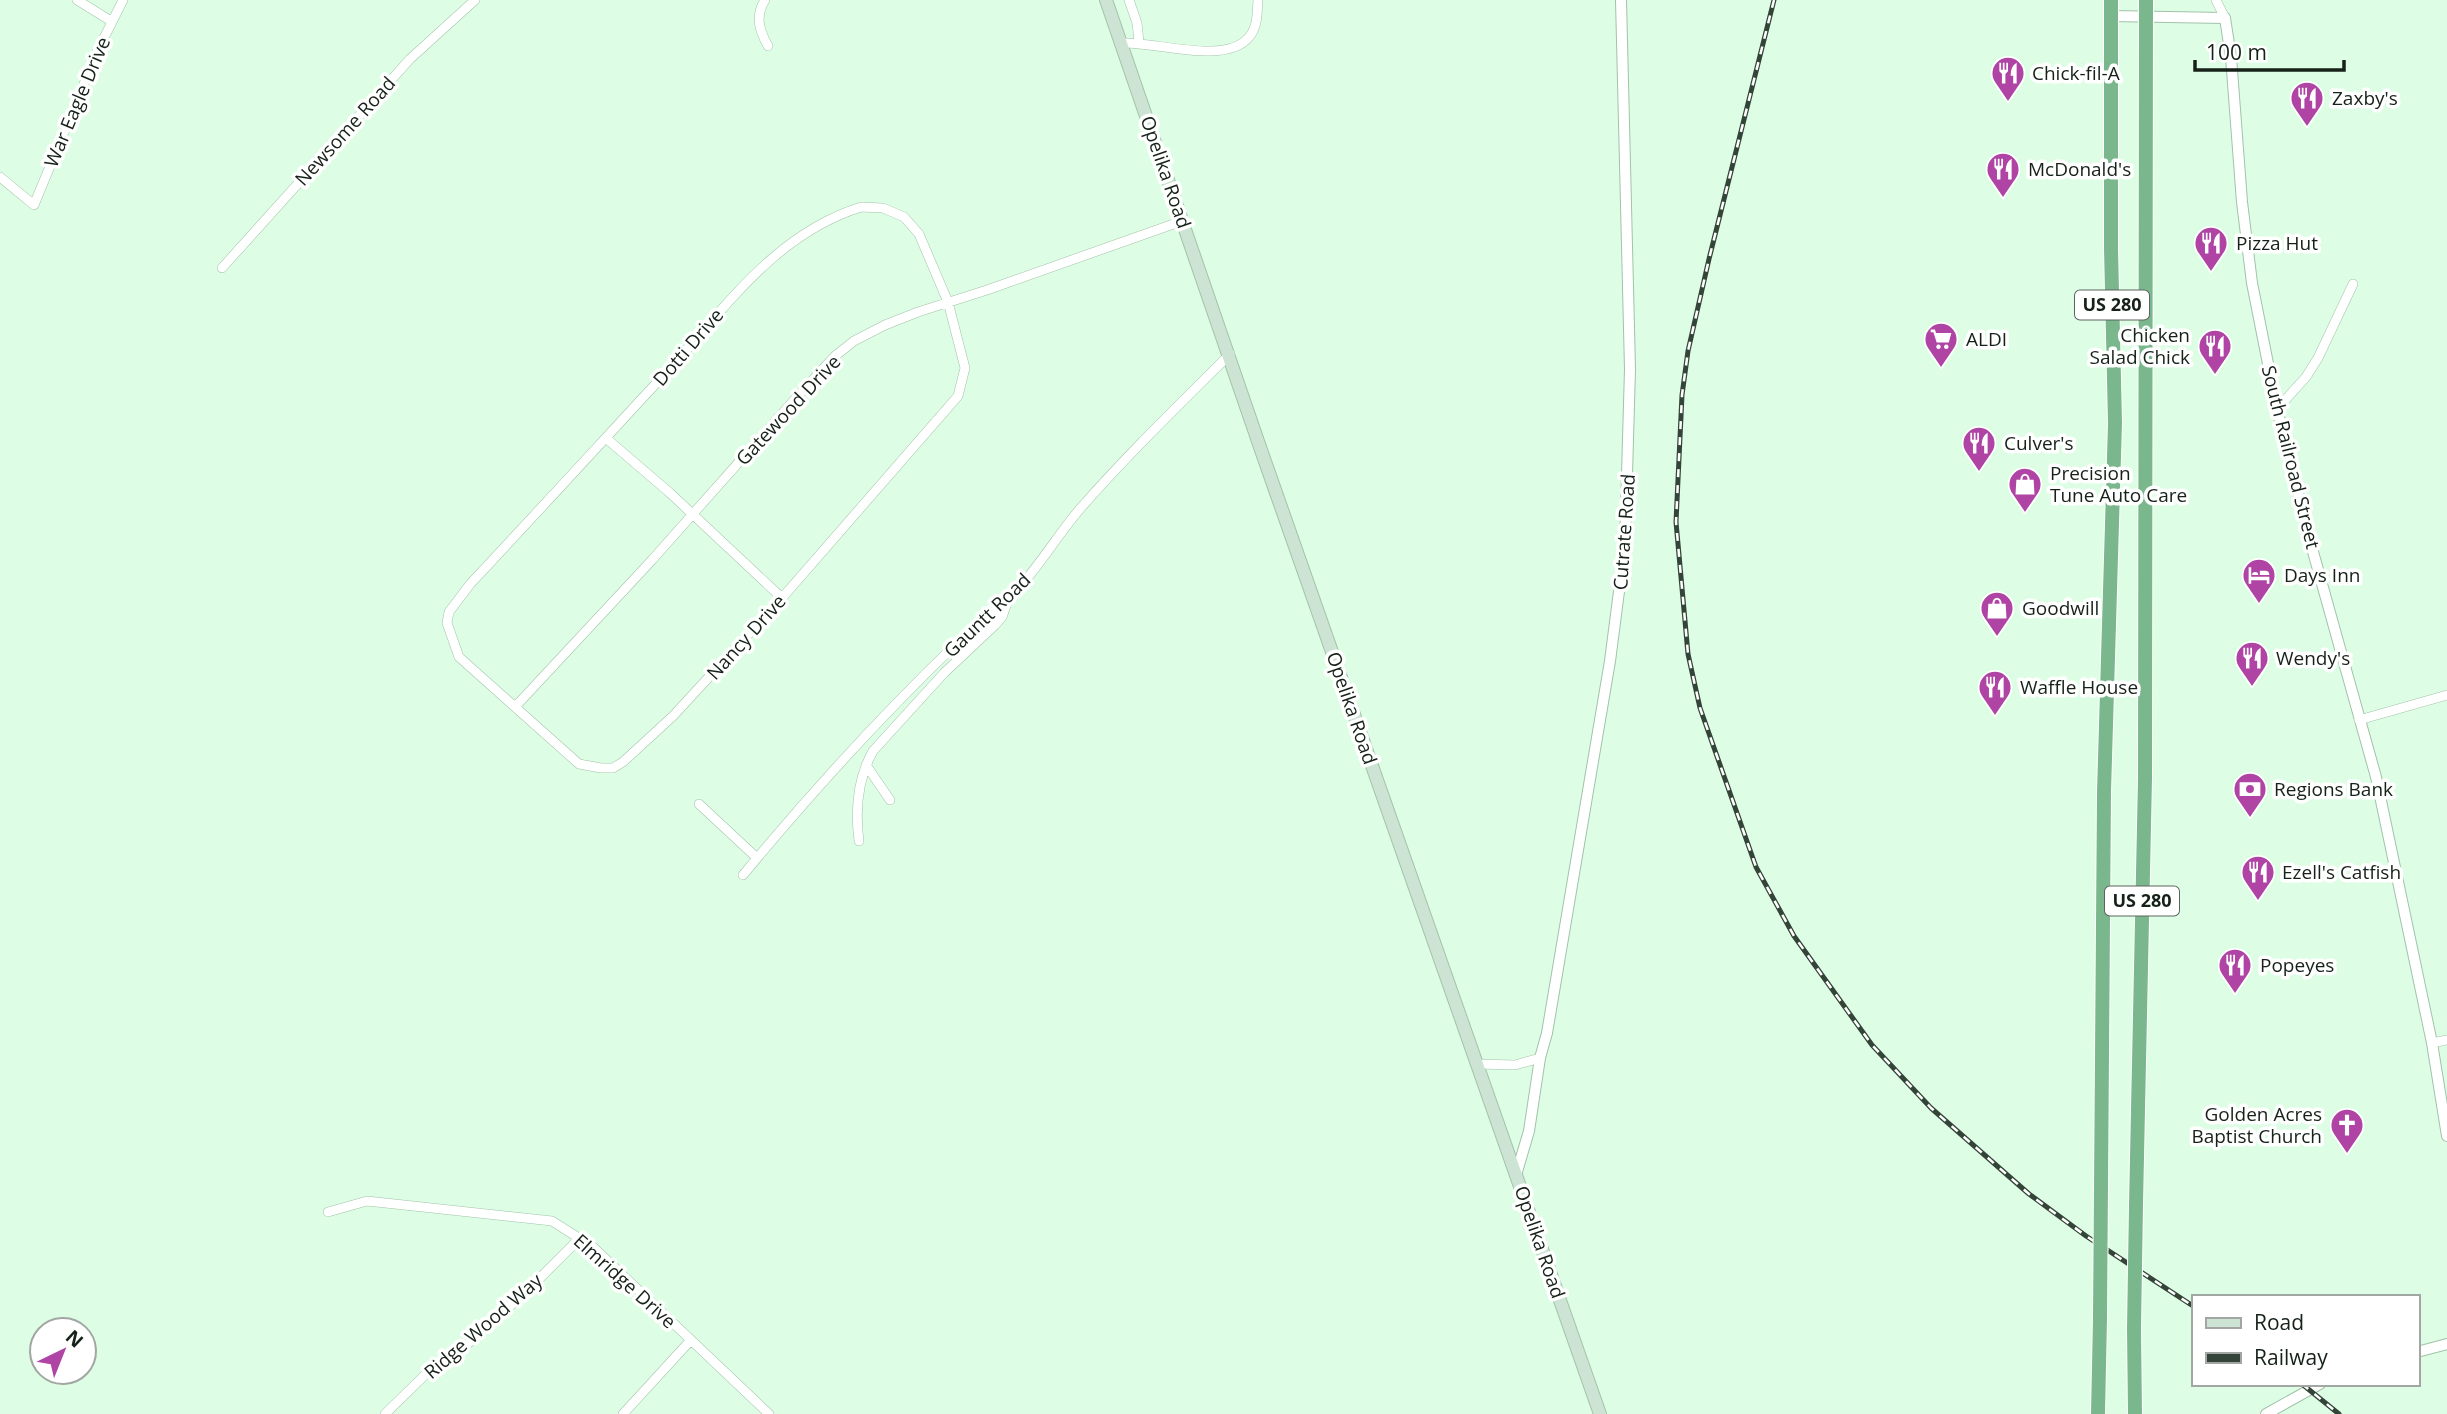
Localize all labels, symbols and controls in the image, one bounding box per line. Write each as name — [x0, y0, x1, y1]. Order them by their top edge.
scale bar — [2195, 28, 2344, 72]
street label: War Eagle Drive — [38, 33, 116, 171]
text: 100 m — [2206, 38, 2267, 66]
restaurant icon: Chick-fil-A — [1989, 54, 2027, 103]
place label: Chick-fil-A — [2032, 60, 2120, 86]
street label: Newsome Road — [289, 71, 401, 191]
restaurant icon: Zaxby's — [2288, 79, 2326, 128]
place label: Zaxby's — [2332, 85, 2398, 111]
street label: Opelika Road — [1135, 112, 1197, 232]
restaurant icon: McDonald's — [1984, 150, 2022, 199]
place label: McDonald's — [2028, 156, 2131, 182]
restaurant icon: Pizza Hut — [2192, 224, 2230, 273]
place label: Pizza Hut — [2236, 230, 2318, 256]
road number: US 280 — [2075, 290, 2149, 320]
street label: Dotti Drive — [647, 303, 729, 391]
supermarket icon: ALDI — [1922, 320, 1960, 369]
place label: Chicken Salad Chick — [2090, 322, 2190, 370]
place label: ALDI — [1966, 326, 2007, 352]
restaurant icon: Chicken Salad Chick — [2196, 327, 2234, 376]
street label: Gatewood Drive — [730, 349, 846, 471]
street label: South Railroad Street — [2256, 363, 2326, 552]
restaurant icon: Culver's — [1960, 424, 1998, 473]
place label: Culver's — [2004, 430, 2074, 456]
place label: Precision Tune Auto Care — [2050, 460, 2187, 508]
shop icon: Precision Tune Auto Care — [2006, 465, 2044, 514]
street label: Cutrate Road — [1607, 473, 1641, 591]
hotel icon: Days Inn — [2240, 556, 2278, 605]
place label: Days Inn — [2284, 562, 2360, 588]
street label: Gauntt Road — [938, 567, 1036, 663]
street label: Nancy Drive — [701, 589, 791, 685]
shop icon: Goodwill — [1978, 589, 2016, 638]
place label: Goodwill — [2022, 595, 2099, 621]
restaurant icon: Wendy's — [2233, 639, 2271, 688]
place label: Wendy's — [2276, 645, 2350, 671]
street label: Opelika Road — [1321, 648, 1383, 768]
restaurant icon: Waffle House — [1976, 668, 2014, 717]
place label: Waffle House — [2020, 674, 2138, 700]
bank icon: Regions Bank — [2231, 770, 2269, 819]
place label: Regions Bank — [2274, 776, 2393, 802]
restaurant icon: Ezell's Catfish — [2239, 853, 2277, 902]
place label: Ezell's Catfish — [2282, 859, 2401, 885]
road number: US 280 — [2105, 887, 2179, 916]
restaurant icon: Popeyes — [2216, 946, 2254, 995]
place label: Popeyes — [2260, 952, 2334, 978]
place label: Golden Acres Baptist Church — [2191, 1101, 2322, 1149]
church icon: Golden Acres Baptist Church — [2328, 1106, 2366, 1155]
street label: Opelika Road — [1509, 1182, 1571, 1302]
street label: Elmridge Drive — [568, 1228, 682, 1334]
street label: Ridge Wood Way — [418, 1267, 548, 1385]
legend — [2192, 1295, 2419, 1386]
text: Road — [2254, 1308, 2304, 1336]
north arrow — [28, 1316, 98, 1386]
text: N — [60, 1324, 89, 1353]
text: Railway — [2254, 1343, 2328, 1371]

